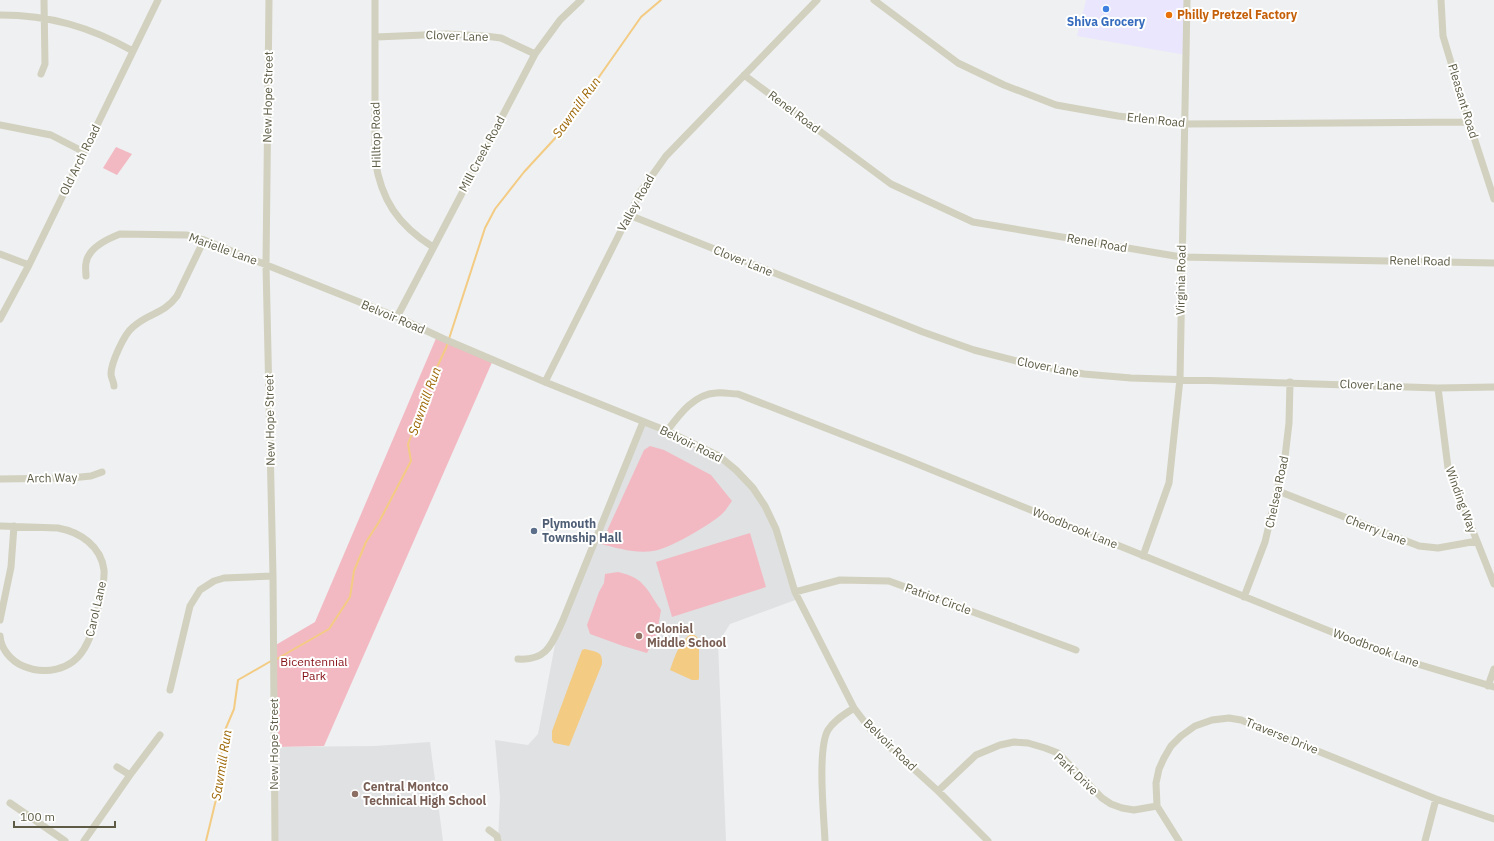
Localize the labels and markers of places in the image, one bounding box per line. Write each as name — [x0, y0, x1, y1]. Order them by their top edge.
marker: Shiva Grocery — [1101, 4, 1111, 14]
place label: Philly Pretzel Factory — [1177, 7, 1298, 22]
marker: Philly Pretzel Factory — [1164, 10, 1174, 20]
place label: Shiva Grocery — [1067, 14, 1146, 29]
place label: Plymouth Township Hall — [542, 516, 622, 545]
marker: Plymouth Township Hall — [529, 526, 539, 536]
place label: Colonial Middle School — [647, 621, 726, 650]
marker: Colonial Middle School — [634, 631, 644, 641]
place label: Central Montco Technical High School — [363, 779, 487, 808]
marker: Central Montco Technical High School — [350, 789, 360, 799]

